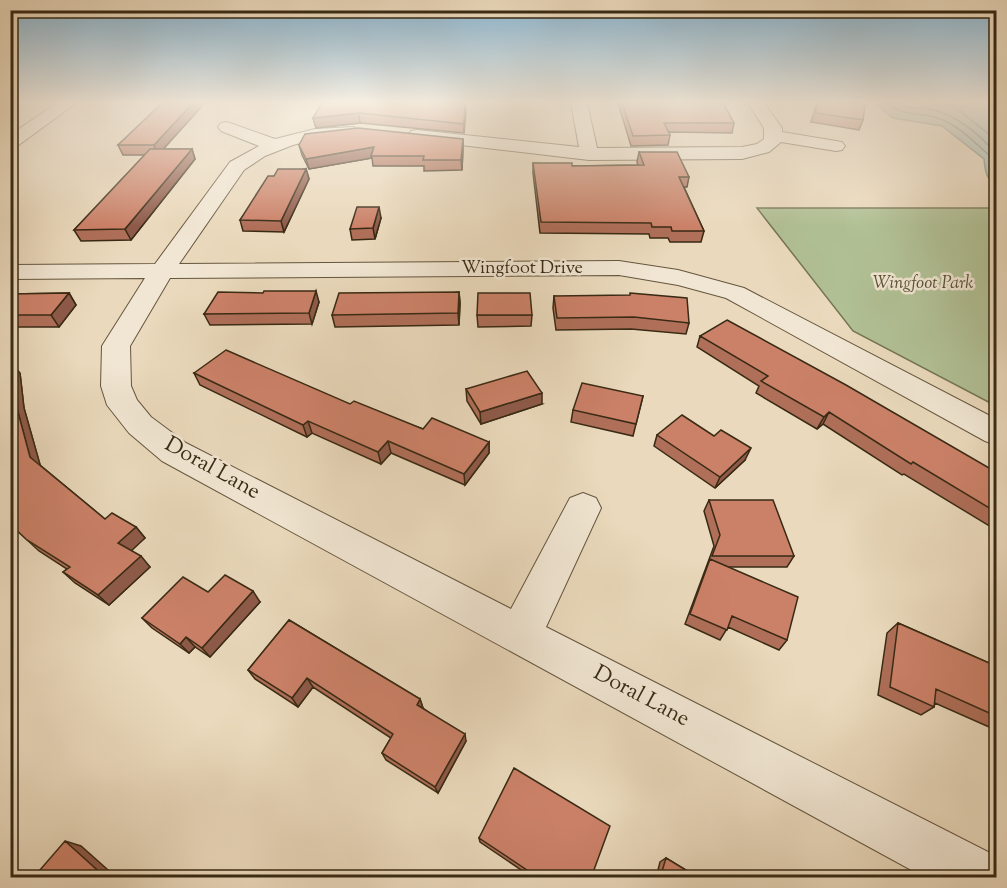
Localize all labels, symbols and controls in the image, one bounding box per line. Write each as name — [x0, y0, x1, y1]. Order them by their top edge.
street label: Wingfoot Drive — [461, 256, 583, 282]
park label: Wingfoot Park — [873, 271, 973, 297]
street label: Doral Lane — [158, 430, 266, 508]
street label: Doral Lane — [587, 658, 695, 736]

